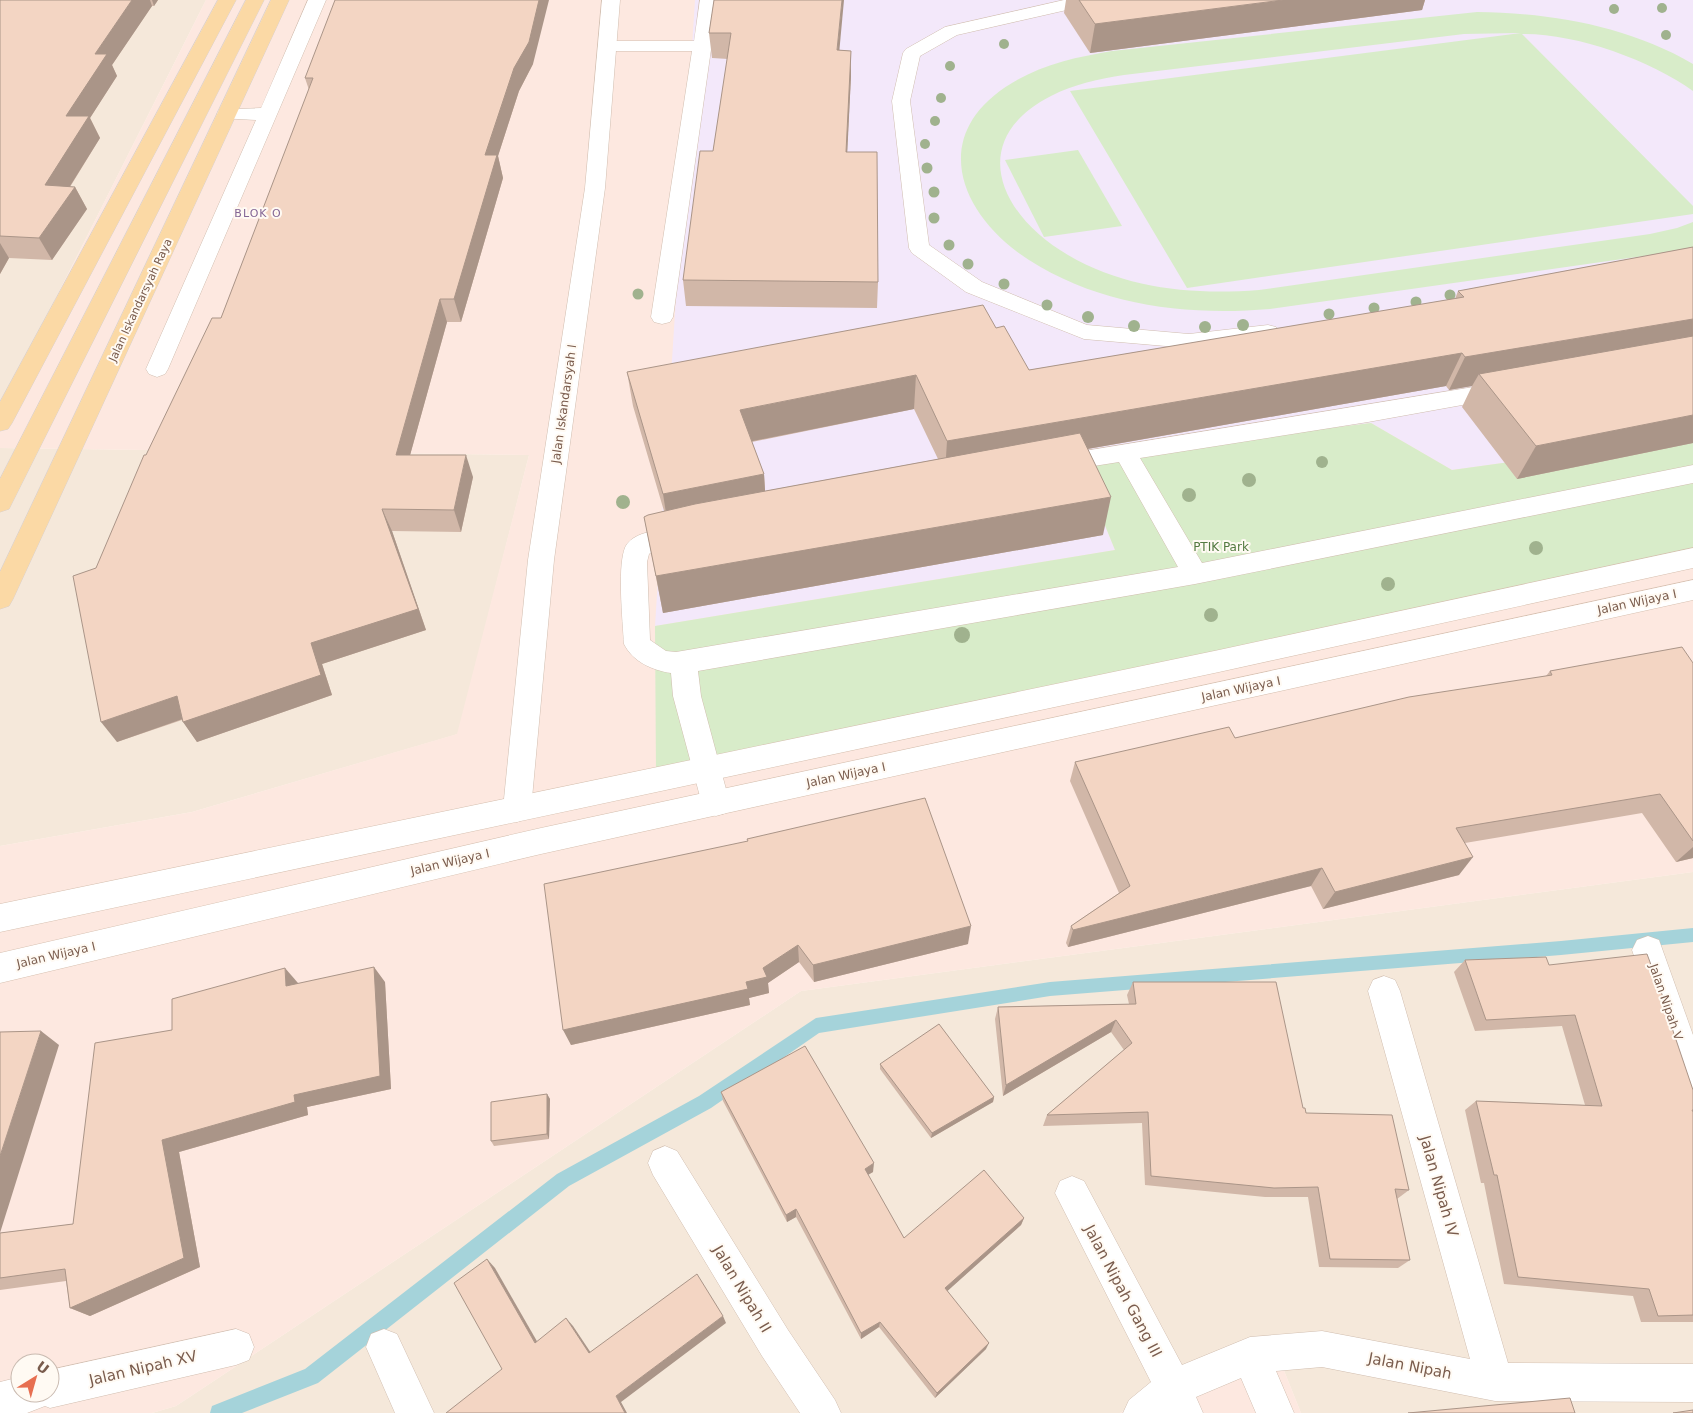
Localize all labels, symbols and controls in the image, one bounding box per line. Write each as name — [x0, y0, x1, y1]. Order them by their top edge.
district label: BLOK O — [234, 207, 282, 220]
street label: Jalan Iskandarsyah Raya — [106, 237, 175, 365]
street label: Jalan Iskandarsyah I — [549, 344, 579, 465]
park label: PTIK Park — [1193, 540, 1249, 554]
street label: Jalan Wijaya I — [1595, 587, 1678, 617]
street label: Jalan Wijaya I — [1199, 674, 1282, 704]
street label: Jalan Wijaya I — [804, 760, 887, 790]
street label: Jalan Wijaya I — [408, 846, 491, 878]
street label: Jalan Wijaya I — [14, 939, 97, 971]
street label: Jalan Nipah V — [1646, 961, 1686, 1043]
street label: Jalan Nipah IV — [1416, 1132, 1462, 1239]
street label: Jalan Nipah Gang III — [1080, 1221, 1166, 1360]
street label: Jalan Nipah II — [708, 1241, 775, 1336]
street label: Jalan Nipah XV — [86, 1347, 199, 1389]
street label: Jalan Nipah — [1366, 1349, 1453, 1383]
north arrow — [10, 1353, 60, 1403]
text: U — [33, 1358, 52, 1377]

